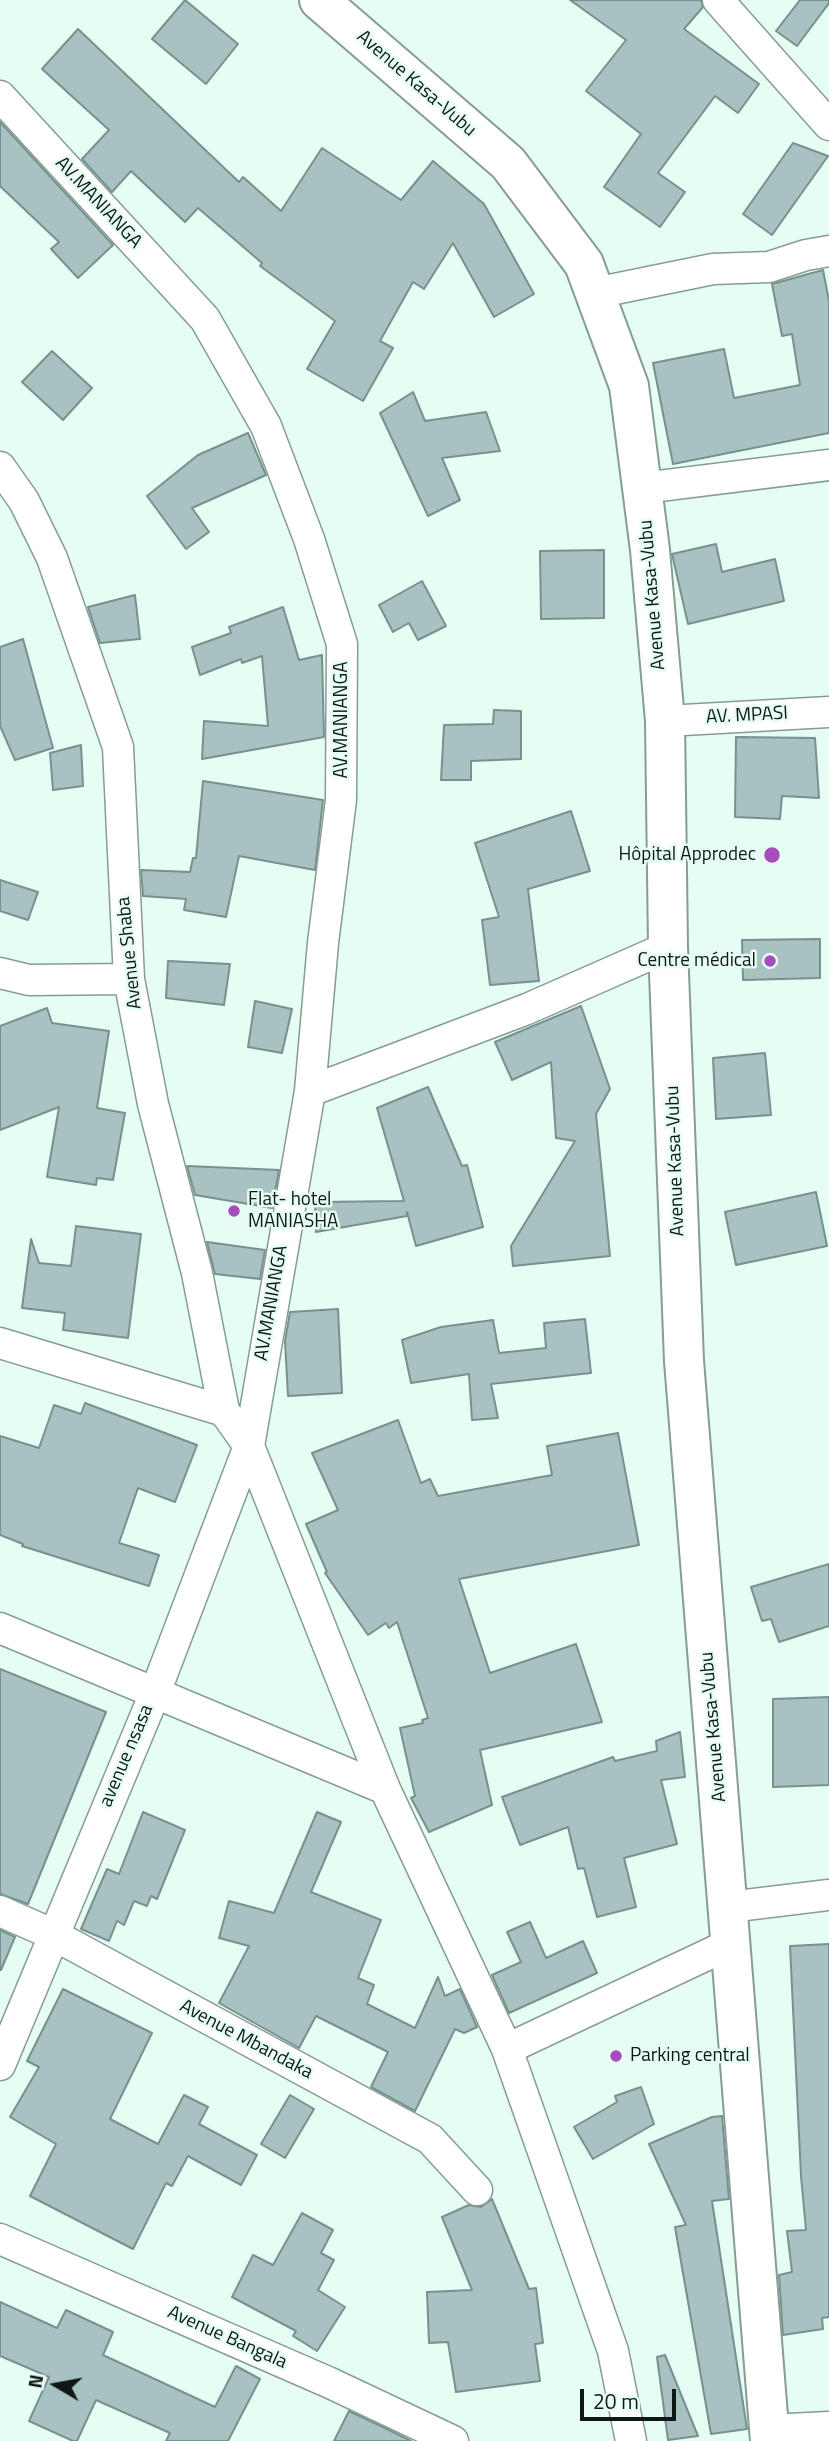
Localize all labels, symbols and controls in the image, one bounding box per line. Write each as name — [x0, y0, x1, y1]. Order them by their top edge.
street label: Avenue Kasa-Vubu — [352, 26, 480, 142]
street label: AV.MANIANGA — [50, 152, 146, 254]
street label: Avenue Kasa-Vubu — [635, 519, 671, 671]
street label: AV.MANIANGA — [331, 662, 353, 778]
street label: AV. MPASI — [705, 702, 789, 730]
place label: Hôpital Approdec — [619, 844, 756, 866]
marker: Hôpital Approdec — [762, 845, 782, 865]
street label: Avenue Shaba — [113, 896, 147, 1010]
place label: Centre médical — [637, 950, 756, 972]
marker: Centre médical — [762, 953, 778, 969]
street label: Avenue Kasa-Vubu — [662, 1085, 690, 1237]
place label: Flat- hotel MANIASHA — [248, 1189, 338, 1233]
marker: Flat- hotel MANIASHA — [226, 1203, 242, 1219]
street label: AV.MANIANGA — [251, 1243, 293, 1363]
street label: Avenue Kasa-Vubu — [696, 1651, 732, 1803]
street label: avenue nsasa — [95, 1701, 159, 1811]
street label: Avenue Mbandaka — [176, 1995, 316, 2085]
place label: Parking central — [630, 2045, 750, 2067]
marker: Parking central — [608, 2048, 624, 2064]
street label: Avenue Bangala — [164, 2302, 290, 2374]
north arrow — [21, 2350, 91, 2420]
text: N — [19, 2372, 50, 2390]
scale bar — [584, 2374, 680, 2418]
text: 20 m — [593, 2385, 639, 2417]

